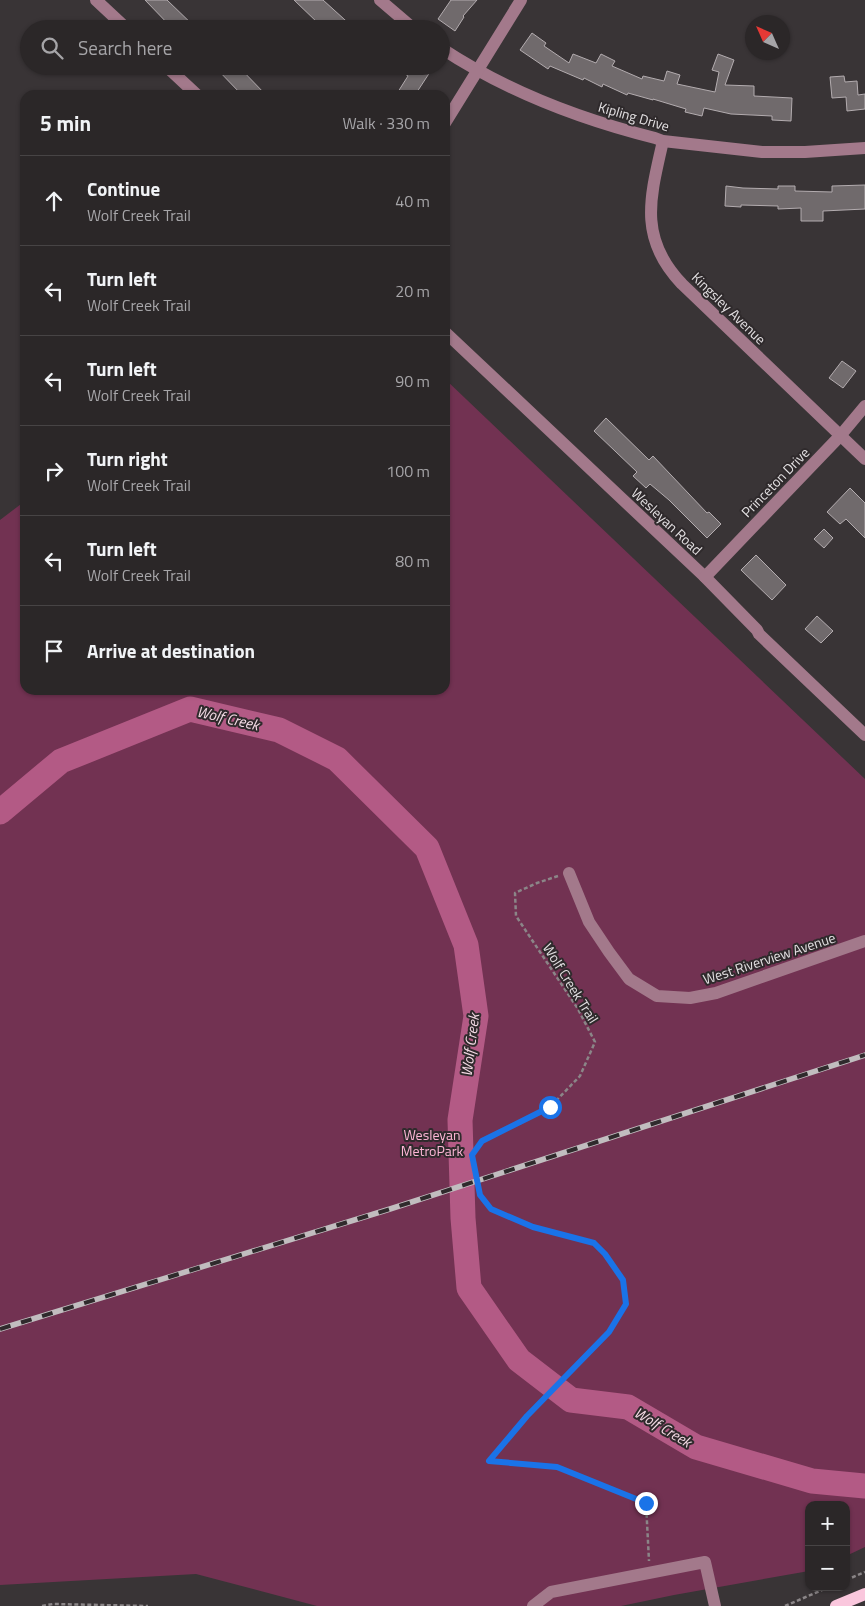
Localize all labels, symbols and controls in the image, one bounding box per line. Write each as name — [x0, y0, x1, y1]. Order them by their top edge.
north arrow — [745, 15, 790, 60]
search box — [20, 20, 450, 75]
text: Search here — [78, 33, 172, 62]
icon: search — [38, 34, 66, 62]
street label: Kipling Drive — [596, 96, 672, 136]
text: 5 min — [40, 107, 91, 139]
text: Walk · 330 m — [342, 111, 430, 135]
text: Continue — [87, 174, 160, 203]
icon: ahead — [40, 187, 68, 215]
text: 40 m — [395, 189, 430, 213]
text: Wolf Creek Trail — [87, 203, 191, 227]
text: Turn left — [87, 264, 157, 293]
street label: Kingsley Avenue — [687, 267, 771, 349]
icon: left — [40, 277, 68, 305]
text: 20 m — [395, 279, 430, 303]
text: Wolf Creek Trail — [87, 293, 191, 317]
text: Turn left — [87, 354, 157, 383]
icon: left — [40, 367, 68, 395]
text: 90 m — [395, 369, 430, 393]
text: Wolf Creek Trail — [87, 383, 191, 407]
street label: Princeton Drive — [736, 442, 814, 522]
text: Turn right — [87, 444, 168, 473]
icon: right — [40, 457, 68, 485]
text: 100 m — [386, 459, 430, 483]
text: Wolf Creek Trail — [87, 473, 191, 497]
street label: Wesleyan Road — [627, 482, 707, 560]
text: Turn left — [87, 534, 157, 563]
icon: left — [40, 547, 68, 575]
text: 80 m — [395, 549, 430, 573]
text: Wolf Creek Trail — [87, 563, 191, 587]
text: Arrive at destination — [87, 636, 255, 665]
icon: arrive — [40, 637, 68, 665]
water label: Wolf Creek — [195, 700, 264, 737]
street label: West Riverview Avenue — [700, 927, 838, 989]
street label: Wolf Creek Trail — [538, 939, 604, 1027]
water label: Wolf Creek — [455, 1010, 486, 1078]
route start — [539, 1096, 562, 1119]
park label: Wesleyan MetroPark — [401, 1124, 464, 1161]
water label: Wolf Creek — [630, 1401, 698, 1454]
route end — [635, 1492, 658, 1515]
map controls — [805, 1501, 850, 1591]
button: + — [805, 1501, 850, 1546]
button: − — [805, 1546, 850, 1591]

